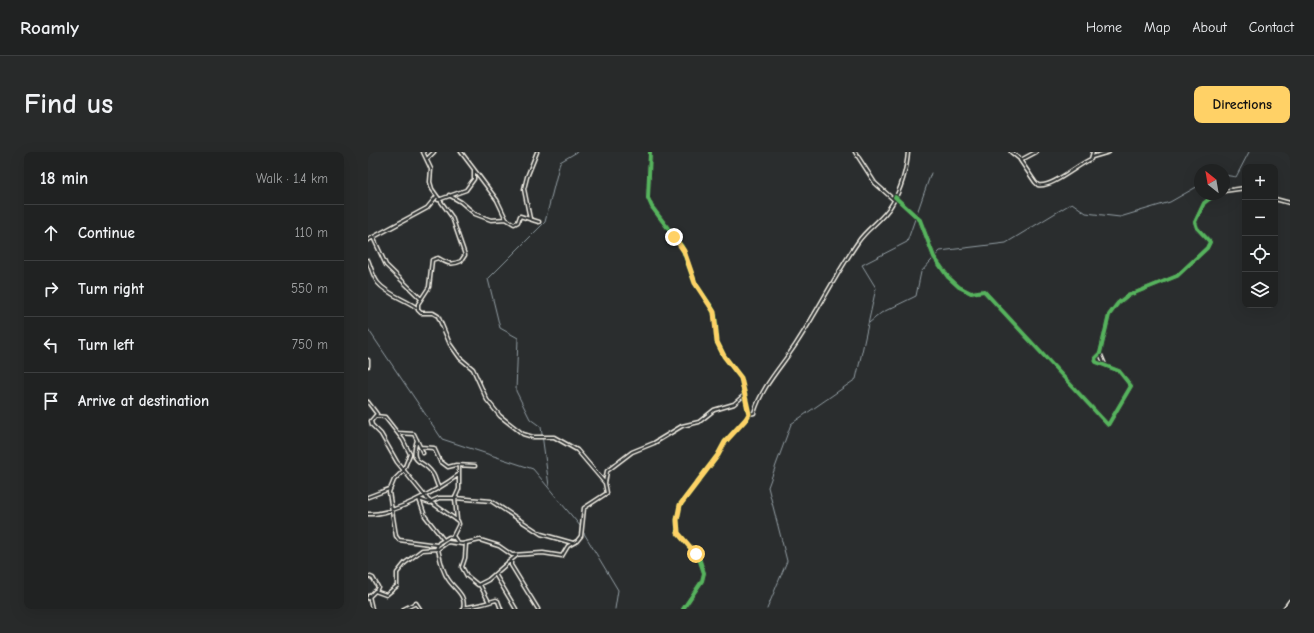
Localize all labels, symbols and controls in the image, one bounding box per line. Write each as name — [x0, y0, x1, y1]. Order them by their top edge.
text: Roamly — [20, 17, 79, 39]
text: Home — [1086, 19, 1122, 36]
text: Map — [1144, 19, 1170, 36]
text: About — [1192, 19, 1227, 36]
text: Contact — [1249, 19, 1294, 36]
button: Directions — [1194, 86, 1290, 123]
text: Find us — [24, 88, 113, 120]
north arrow — [1194, 164, 1230, 200]
map controls — [1242, 164, 1278, 308]
button: + — [1242, 164, 1278, 200]
text: 18 min — [40, 169, 88, 188]
text: Walk · 1.4 km — [256, 171, 328, 186]
button: − — [1242, 200, 1278, 236]
icon: ahead — [40, 222, 62, 244]
text: Continue — [78, 224, 135, 242]
text: 110 m — [295, 225, 328, 240]
route end — [665, 228, 683, 246]
button: locate — [1242, 236, 1278, 272]
button: layers — [1242, 272, 1278, 308]
icon: right — [40, 278, 62, 300]
text: Turn right — [78, 280, 144, 298]
text: 550 m — [291, 281, 328, 296]
icon: left — [40, 334, 62, 356]
text: Turn left — [78, 336, 134, 354]
text: 750 m — [292, 337, 328, 352]
icon: arrive — [40, 390, 62, 412]
text: Arrive at destination — [78, 392, 209, 410]
route start — [687, 545, 705, 563]

